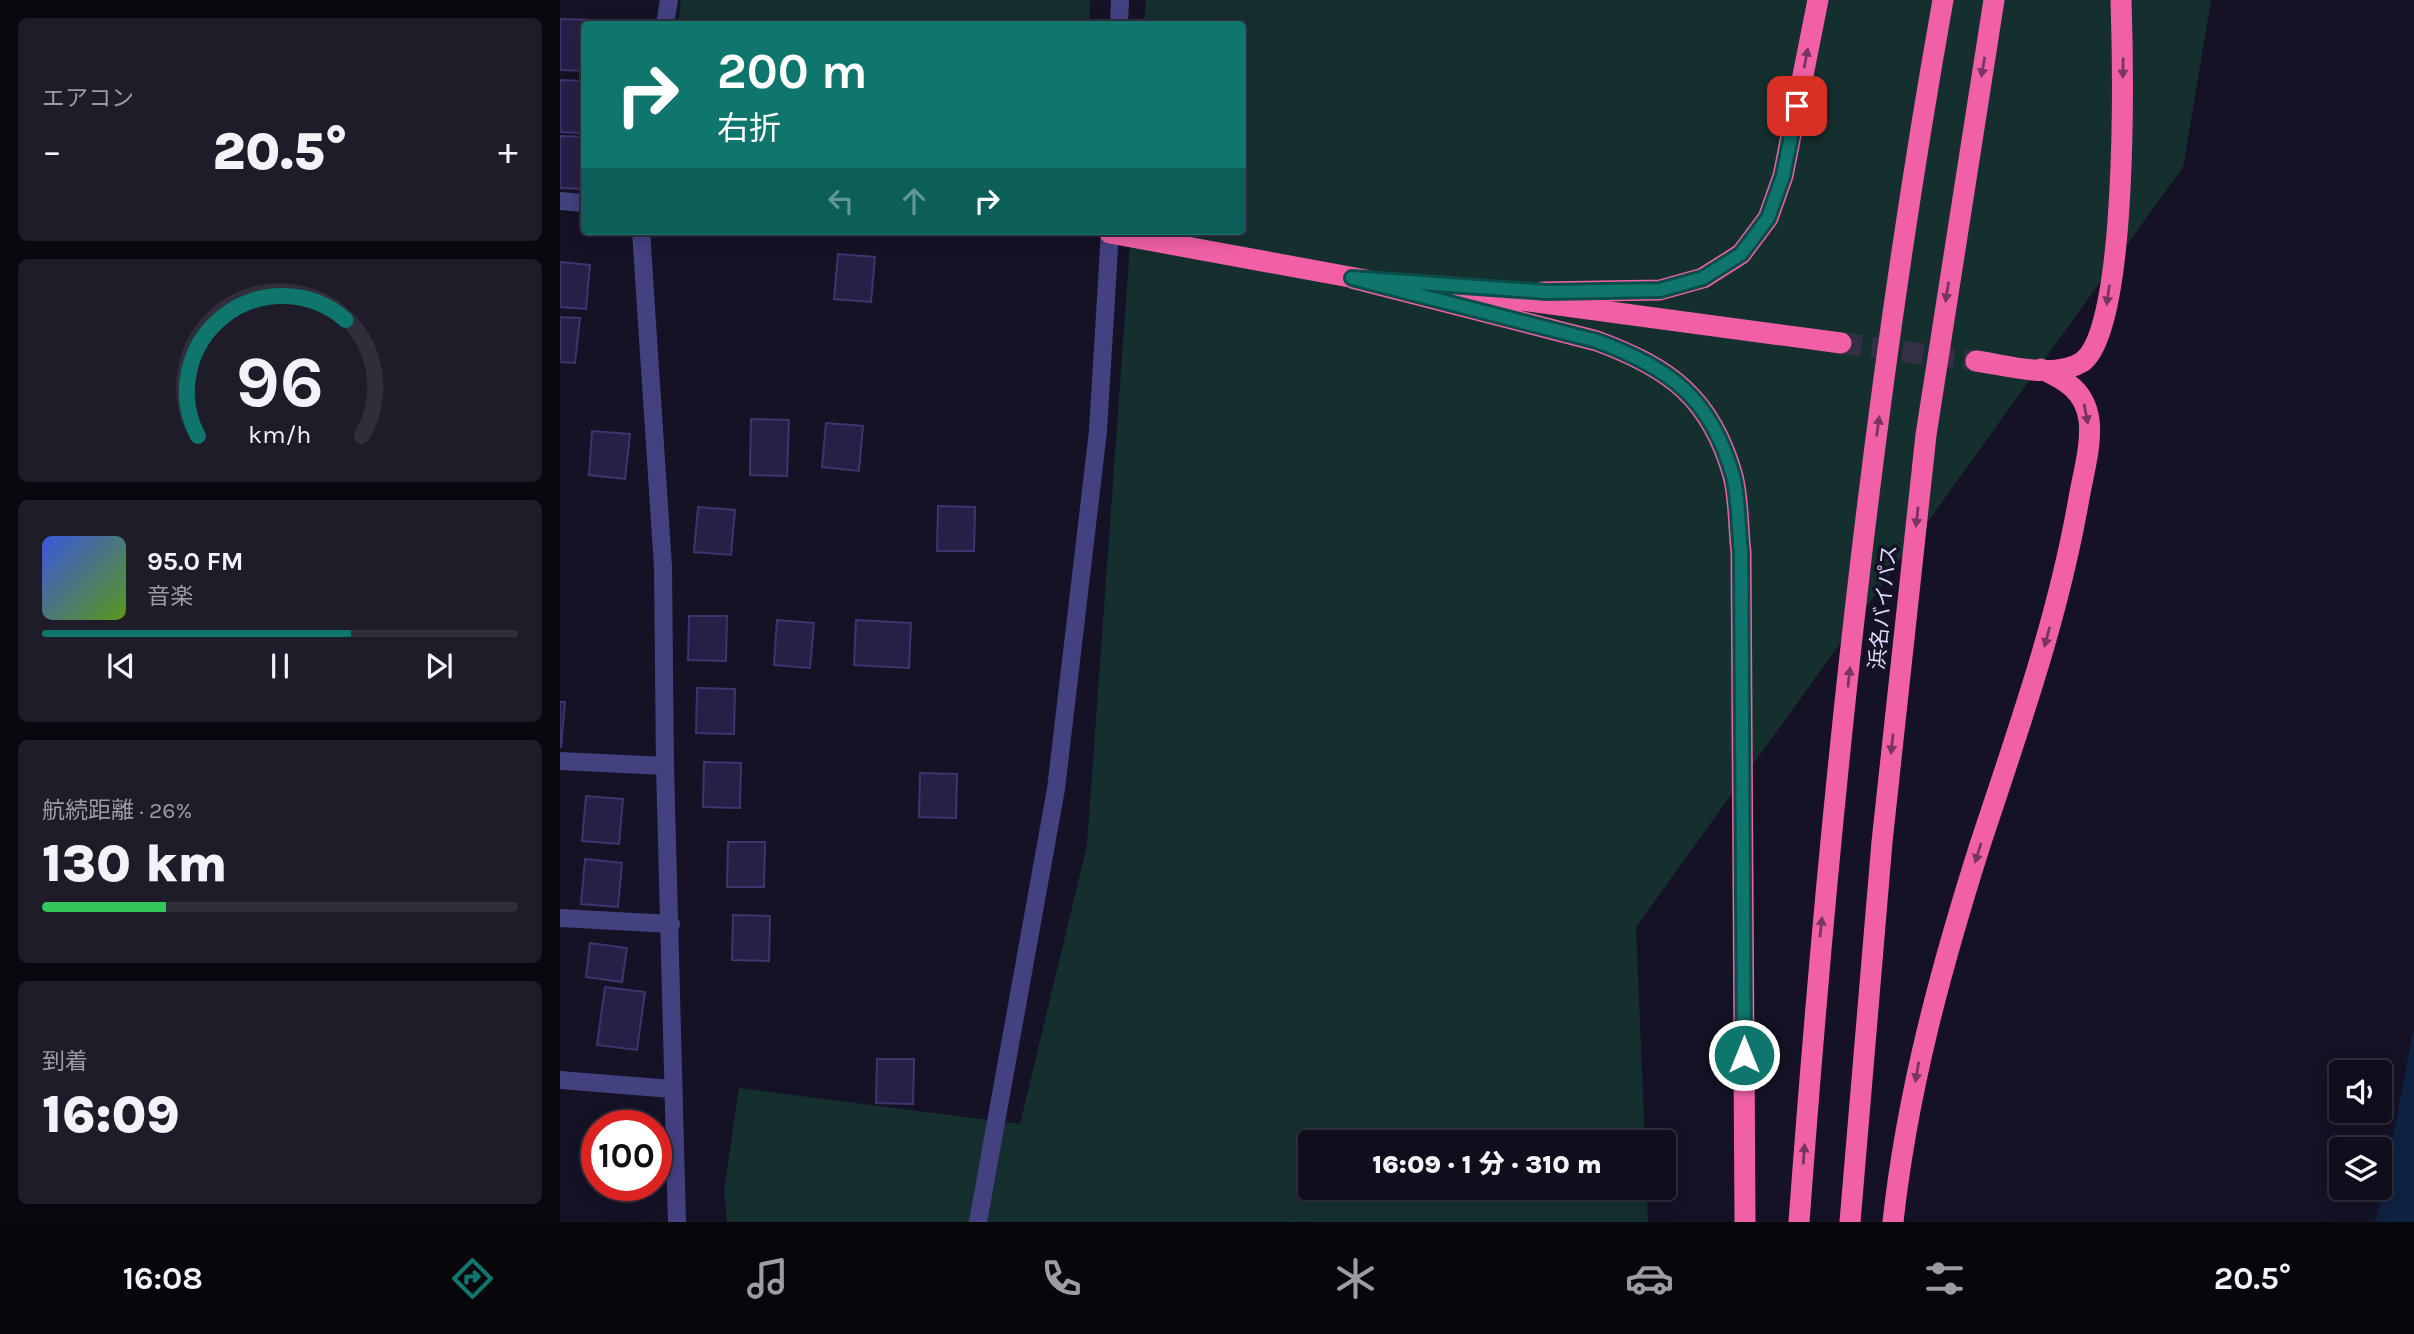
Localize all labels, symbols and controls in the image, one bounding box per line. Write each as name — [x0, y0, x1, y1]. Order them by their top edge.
text: 200 m — [717, 43, 868, 100]
one-way arrow — [1800, 47, 1811, 69]
icon: right — [602, 49, 693, 140]
one-way arrow — [1977, 56, 1988, 78]
one-way arrow — [2117, 57, 2129, 79]
pin — [1767, 76, 1827, 136]
text: エアコン — [42, 85, 134, 112]
icon: arrive — [1778, 87, 1816, 125]
text: 右折 — [717, 110, 781, 147]
text: 20.5° — [212, 121, 348, 182]
text: − — [42, 129, 62, 174]
text: + — [498, 129, 518, 174]
icon: left — [822, 182, 860, 220]
icon: ahead — [895, 182, 933, 220]
icon: right — [968, 182, 1006, 220]
one-way arrow — [1942, 281, 1953, 303]
one-way arrow — [2102, 284, 2113, 306]
text: 96 — [236, 340, 324, 425]
one-way arrow — [2081, 403, 2092, 425]
one-way arrow — [1873, 415, 1884, 437]
text: km/h — [248, 420, 312, 449]
one-way arrow — [1911, 507, 1922, 529]
street label: 浜名バイパス — [1865, 543, 1901, 671]
text: 95.0 FM — [147, 546, 244, 577]
text: 音楽 — [147, 583, 193, 610]
one-way arrow — [2041, 626, 2052, 648]
icon: previous — [102, 647, 140, 685]
icon: pause — [261, 647, 299, 685]
icon: next — [420, 647, 458, 685]
one-way arrow — [1843, 665, 1854, 687]
one-way arrow — [1887, 733, 1898, 755]
text: 航続距離 · 26% — [42, 797, 192, 824]
text: 130 km — [42, 833, 227, 894]
one-way arrow — [1972, 843, 1983, 864]
one-way arrow — [1816, 916, 1827, 938]
position arrow — [1707, 1018, 1781, 1092]
text: 到着 — [42, 1048, 88, 1075]
map controls — [2329, 1060, 2392, 1200]
button: sound — [2329, 1060, 2392, 1123]
one-way arrow — [1912, 1061, 1923, 1083]
text: 16:09 — [42, 1084, 180, 1145]
speed limit sign: 100 — [581, 1110, 672, 1201]
button: layers — [2329, 1137, 2392, 1200]
one-way arrow — [1799, 1143, 1810, 1165]
text: 16:09 · 1 分 · 310 m — [1372, 1149, 1602, 1180]
icon: directions — [448, 1254, 497, 1303]
icon: music — [743, 1254, 792, 1303]
icon: phone — [1037, 1254, 1086, 1303]
icon: climate — [1331, 1254, 1380, 1303]
icon: car — [1625, 1254, 1674, 1303]
icon: filters — [1920, 1254, 1969, 1303]
text: 16:08 — [123, 1260, 203, 1297]
text: 20.5° — [2214, 1260, 2291, 1297]

